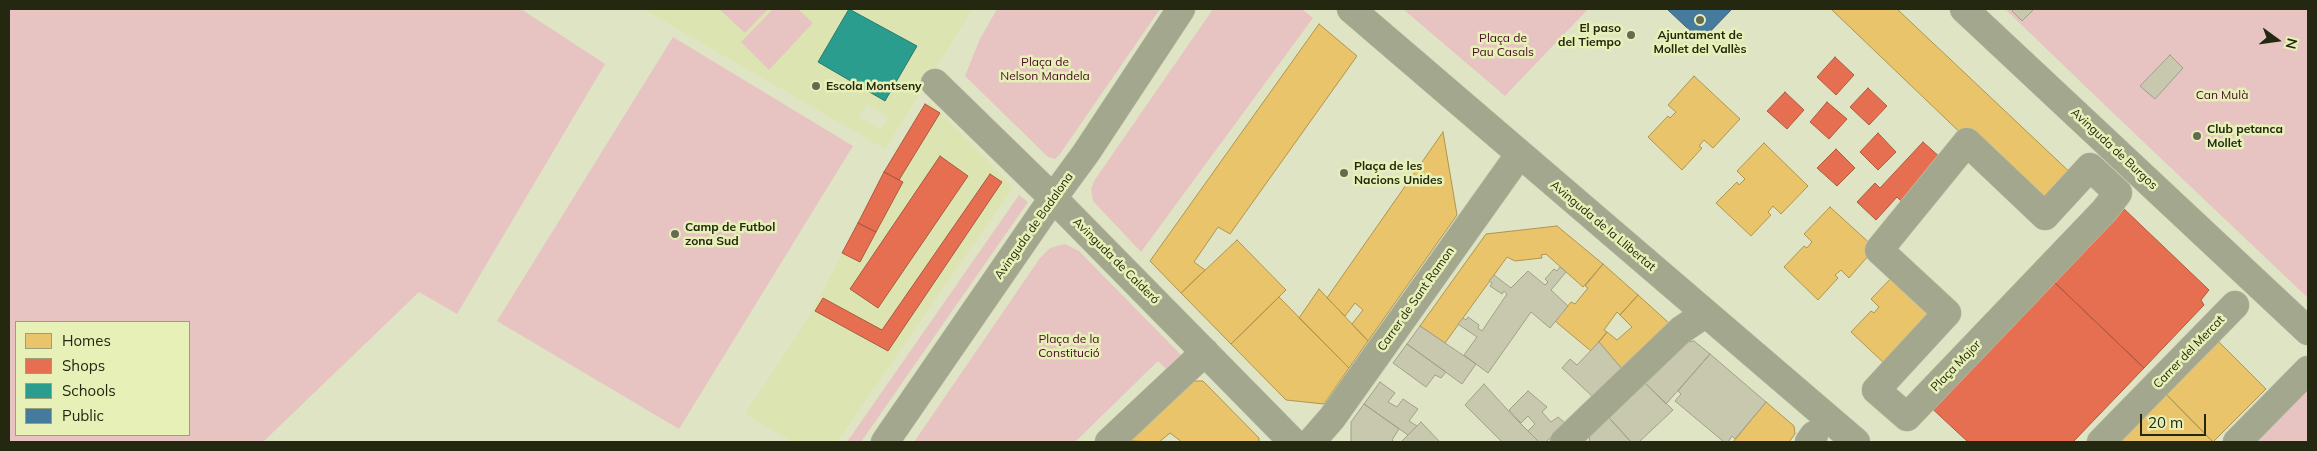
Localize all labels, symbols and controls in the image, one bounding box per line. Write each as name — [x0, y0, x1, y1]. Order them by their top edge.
marker: Ajuntament de Mollet del Vallès — [1694, 14, 1706, 26]
north arrow — [2252, 15, 2302, 65]
place label: El paso del Tiempo — [1558, 21, 1621, 49]
place label: Ajuntament de Mollet del Vallès — [1654, 28, 1746, 56]
marker: El paso del Tiempo — [1625, 29, 1637, 41]
park label: Plaça de Pau Casals — [1472, 31, 1534, 59]
text: N — [2282, 36, 2302, 51]
park label: Plaça de Nelson Mandela — [1000, 55, 1090, 83]
place label: Escola Montseny — [826, 79, 922, 93]
marker: Escola Montseny — [810, 80, 822, 92]
park label: Can Mulà — [2196, 88, 2248, 102]
street label: Avinguda de Burgos — [2068, 105, 2160, 193]
place label: Club petanca Mollet — [2207, 122, 2283, 150]
marker: Club petanca Mollet — [2191, 130, 2203, 142]
place label: Plaça de les Nacions Unides — [1354, 159, 1443, 187]
marker: Plaça de les Nacions Unides — [1338, 167, 1350, 179]
street label: Avinguda de Badalona — [992, 170, 1076, 282]
street label: Avinguda de la Llibertat — [1548, 178, 1658, 274]
street label: Avinguda de Calderó — [1070, 215, 1162, 307]
place label: Camp de Futbol zona Sud — [685, 220, 775, 248]
marker: Camp de Futbol zona Sud — [669, 228, 681, 240]
street label: Carrer de Sant Ramon — [1375, 244, 1457, 354]
street label: Carrer del Mercat — [2150, 312, 2228, 392]
legend — [15, 321, 190, 436]
text: Homes — [62, 331, 111, 350]
park label: Plaça de la Constitució — [1038, 332, 1100, 360]
street label: Plaça Major — [1928, 337, 1984, 395]
text: Shops — [62, 356, 105, 375]
text: Schools — [62, 381, 116, 400]
scale bar — [2142, 404, 2208, 436]
text: Public — [62, 406, 104, 425]
text: 20 m — [2148, 413, 2183, 432]

